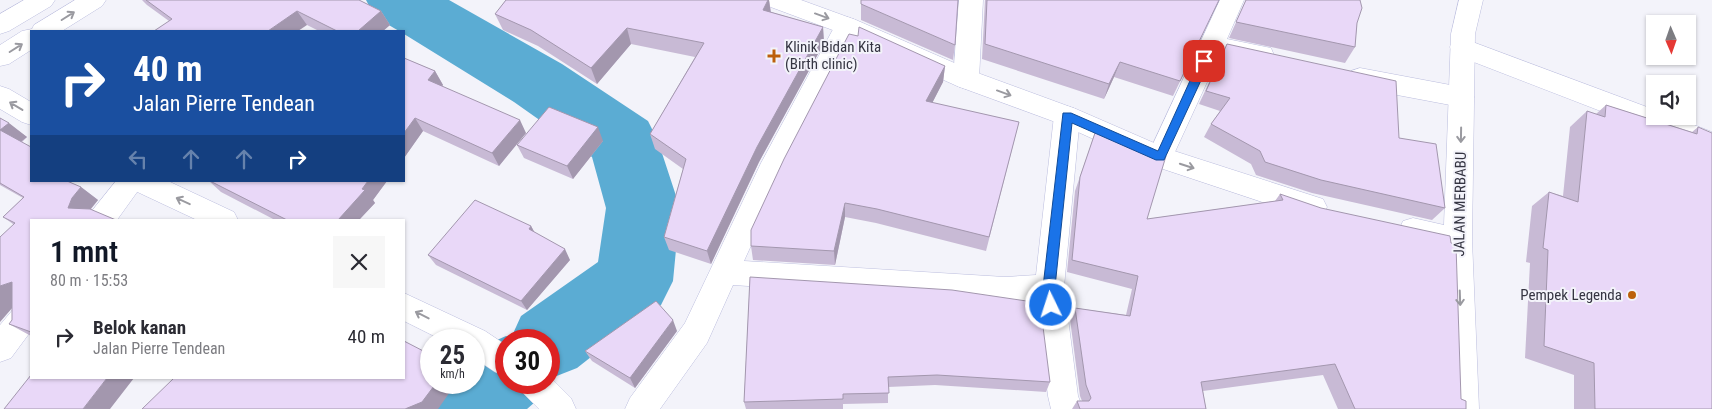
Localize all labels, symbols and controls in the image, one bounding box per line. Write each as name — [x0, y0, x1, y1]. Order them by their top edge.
one-way arrow — [61, 10, 75, 20]
one-way arrow — [813, 12, 829, 21]
north arrow — [1646, 15, 1696, 65]
map controls — [1646, 15, 1696, 125]
place label: Klinik Bidan Kita (Birth clinic) — [785, 38, 881, 73]
pin — [1183, 40, 1225, 82]
one-way arrow — [8, 42, 22, 52]
icon: arrive — [1190, 47, 1218, 75]
text: 40 m — [133, 49, 202, 90]
marker: Klinik Bidan Kita (Birth clinic) — [767, 49, 781, 63]
icon: right — [50, 50, 115, 115]
button: sound — [1646, 75, 1696, 125]
one-way arrow — [996, 89, 1011, 98]
text: Jalan Pierre Tendean — [133, 91, 315, 116]
one-way arrow — [9, 100, 23, 110]
one-way arrow — [1456, 127, 1465, 143]
icon: left — [124, 145, 152, 173]
icon: ahead — [177, 145, 205, 173]
icon: ahead — [230, 145, 258, 173]
icon: right — [283, 145, 311, 173]
street label: JALAN MERBABU — [1450, 152, 1470, 256]
one-way arrow — [1179, 162, 1194, 171]
one-way arrow — [176, 195, 191, 205]
text: 1 mnt — [50, 234, 118, 269]
button: close — [333, 236, 385, 288]
text: 80 m · 15:53 — [50, 271, 128, 290]
position arrow — [1024, 278, 1076, 330]
place label: Pempek Legenda — [1520, 286, 1622, 304]
one-way arrow — [1455, 289, 1465, 305]
marker: Pempek Legenda — [1626, 289, 1638, 301]
one-way arrow — [415, 310, 430, 319]
text: Belok kanan — [93, 316, 186, 339]
icon: right — [50, 323, 78, 351]
text: 40 m — [348, 325, 385, 348]
speed limit sign: 30 — [495, 329, 560, 394]
text: Jalan Pierre Tendean — [93, 339, 225, 358]
text: 25 — [440, 341, 465, 370]
text: km/h — [440, 367, 465, 381]

